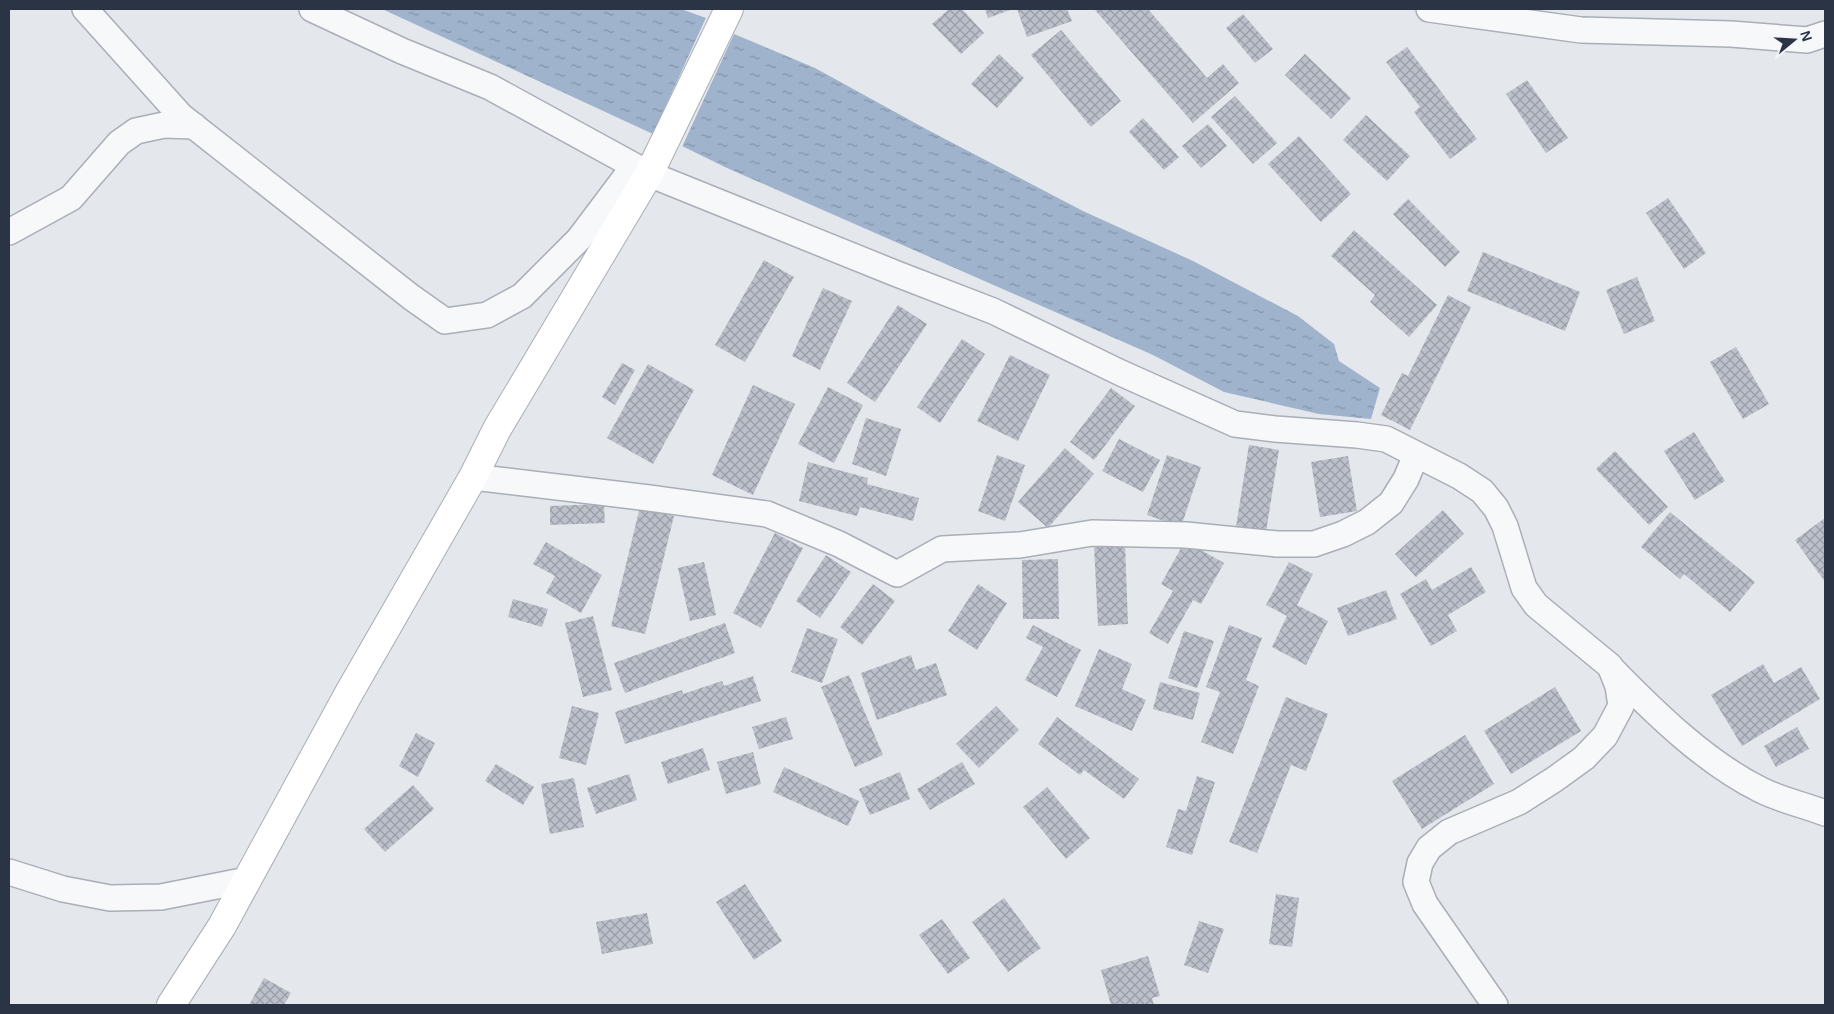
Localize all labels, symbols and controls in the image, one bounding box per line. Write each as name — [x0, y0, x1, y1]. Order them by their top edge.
north arrow — [1769, 15, 1819, 65]
text: N — [1797, 29, 1816, 43]

